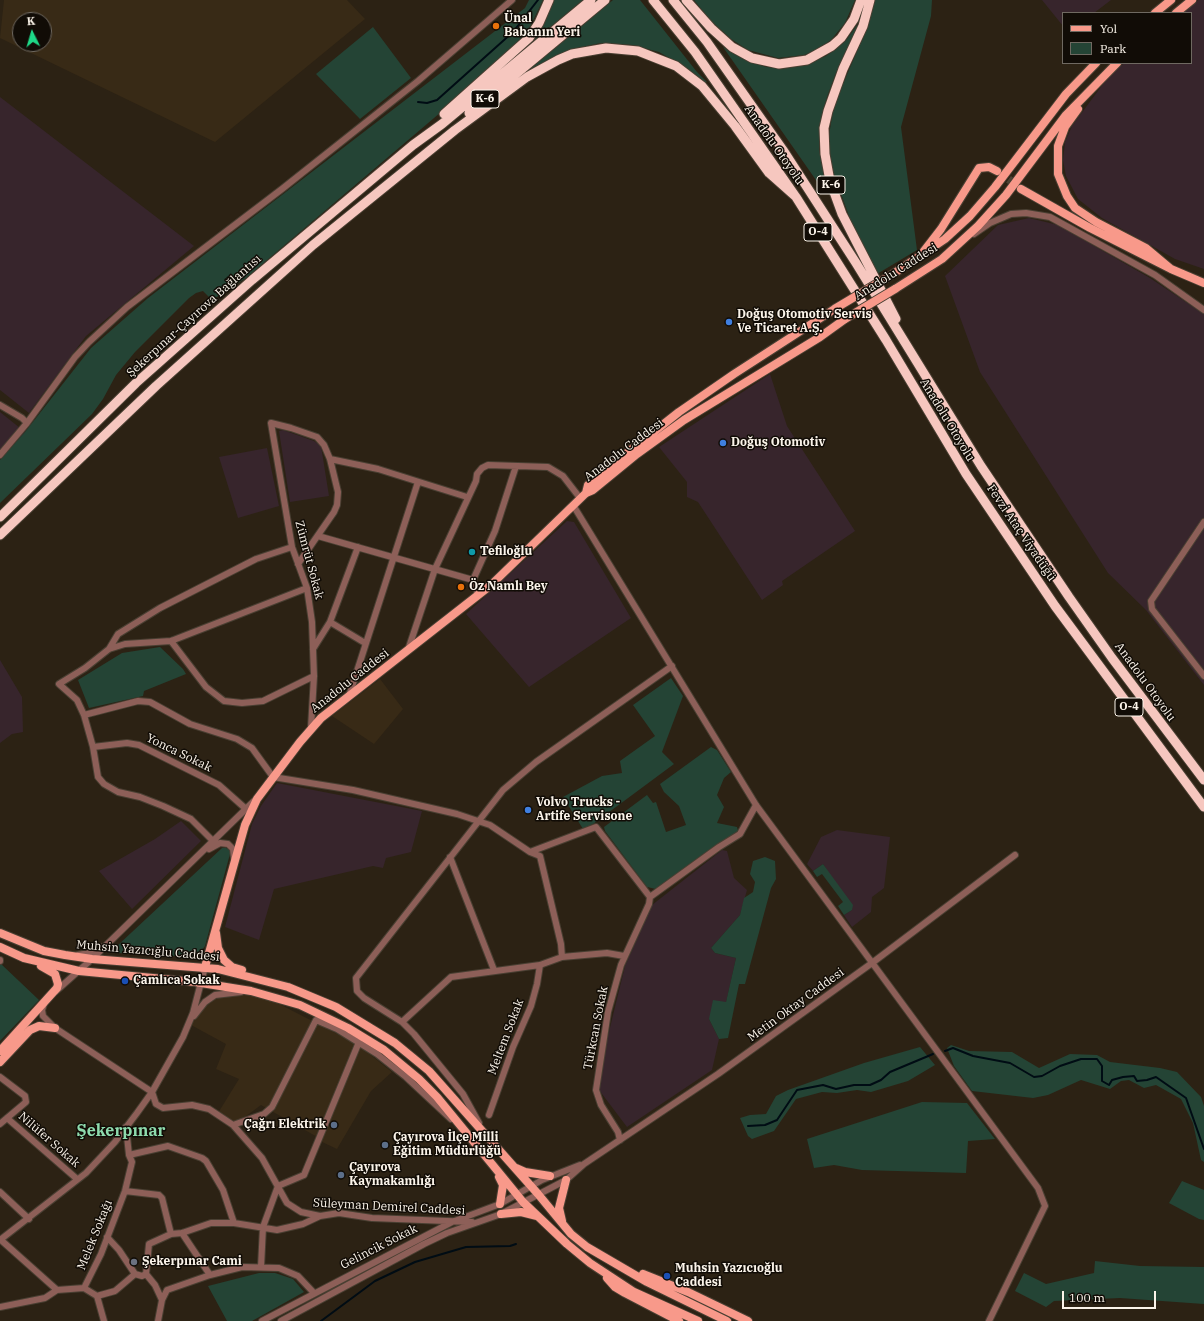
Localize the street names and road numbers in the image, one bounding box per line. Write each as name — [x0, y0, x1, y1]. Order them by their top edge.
road number: K-6 — [471, 90, 499, 108]
street label: Anadolu Otoyolu — [741, 102, 807, 188]
road number: K-6 — [817, 176, 845, 194]
road number: O-4 — [804, 223, 832, 241]
street label: Anadolu Caddesi — [852, 241, 940, 303]
street label: Şekerpınar-Çayırova Bağlantısı — [124, 252, 264, 380]
street label: Anadolu Otoyolu — [917, 376, 977, 464]
street label: Anadolu Caddesi — [582, 416, 666, 484]
street label: Fevzi Ataç Viyadüğü — [983, 482, 1059, 584]
street label: Zümrüt Sokak — [292, 519, 326, 601]
street label: Anadolu Otoyolu — [1112, 640, 1178, 724]
street label: Anadolu Caddesi — [308, 646, 392, 716]
road number: O-4 — [1115, 698, 1143, 716]
street label: Yonca Sokak — [144, 731, 214, 775]
street label: Muhsin Yazıcığlu Caddesi — [76, 938, 220, 964]
street label: Metin Oktay Caddesi — [745, 965, 847, 1045]
street label: Türkcan Sokak — [581, 985, 611, 1071]
street label: Meltem Sokak — [485, 997, 527, 1077]
street label: Nilüfer Sokak — [15, 1109, 83, 1171]
street label: Süleyman Demirel Caddesi — [313, 1196, 465, 1218]
street label: Melek Sokağı — [74, 1198, 116, 1272]
street label: Gelincik Sokak — [338, 1221, 420, 1273]

